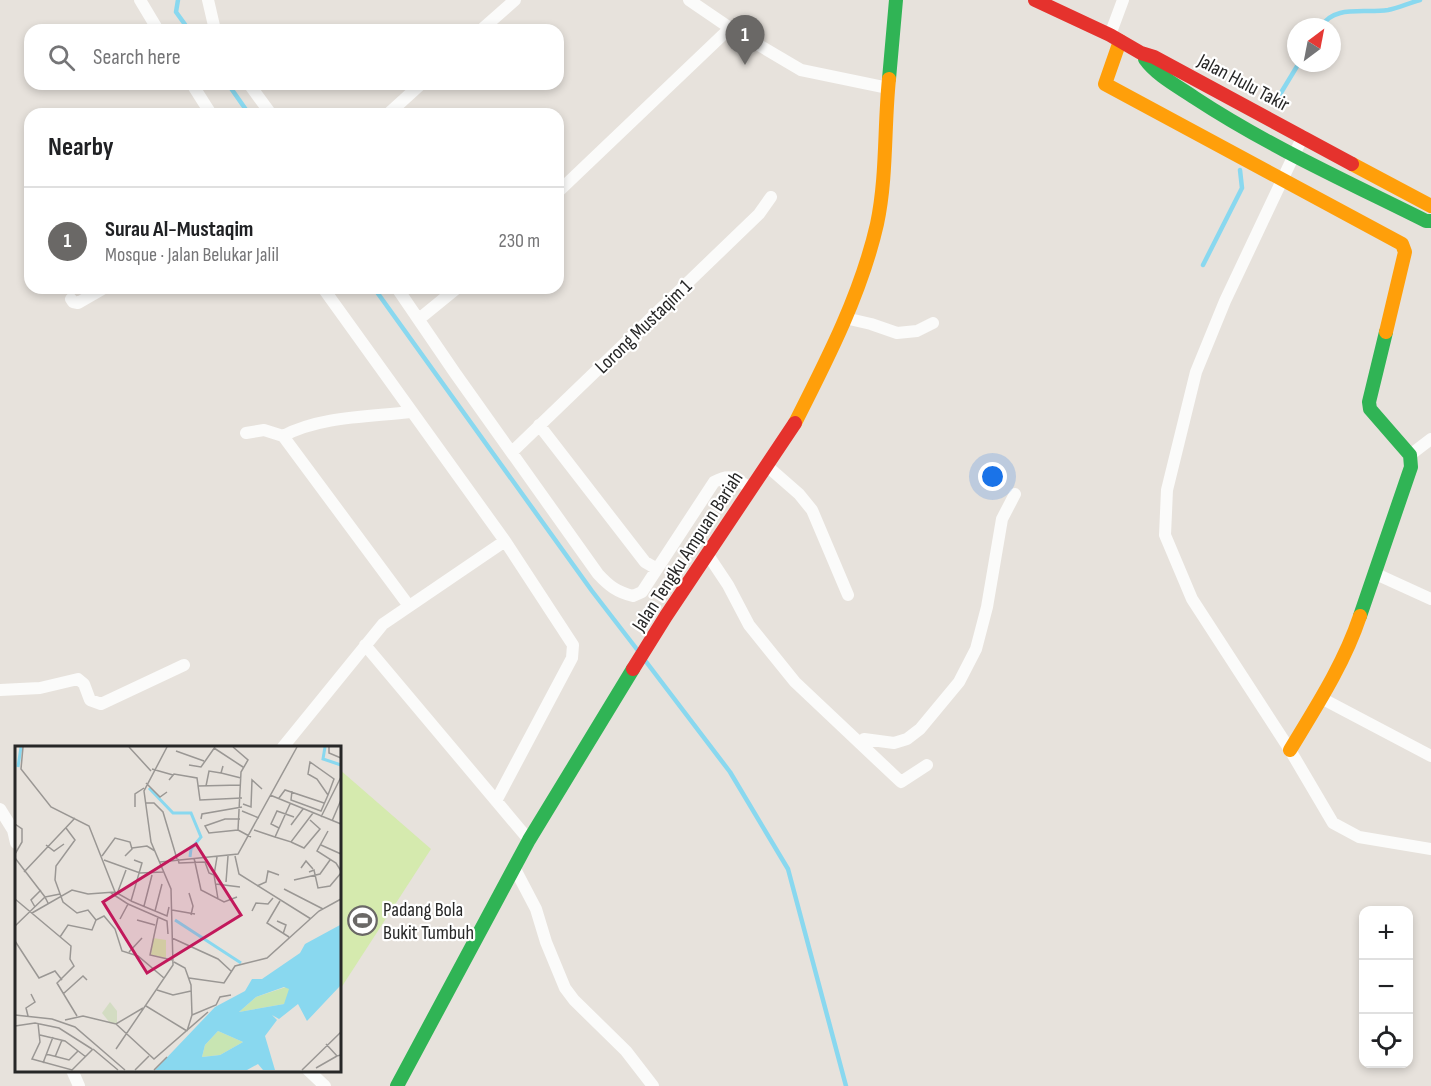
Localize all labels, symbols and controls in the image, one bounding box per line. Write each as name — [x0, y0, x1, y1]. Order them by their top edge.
pin: 1 — [726, 16, 764, 65]
north arrow — [1287, 18, 1341, 72]
search box — [24, 24, 564, 90]
icon: search — [45, 41, 78, 74]
text: Search here — [93, 44, 180, 71]
street label: Jalan Hulu Takir — [1193, 48, 1294, 117]
text: Nearby — [48, 132, 114, 163]
text: Surau Al-Mustaqim — [105, 216, 253, 243]
text: 1 — [64, 229, 71, 253]
text: 230 m — [498, 229, 540, 253]
text: Mosque · Jalan Belukar Jalil — [105, 243, 279, 267]
street label: Lorong Mustaqim 1 — [590, 275, 697, 379]
your location — [978, 462, 1007, 491]
street label: Jalan Tengku Ampuan Bariah — [627, 467, 748, 637]
inset map — [15, 746, 340, 1071]
place label: Padang Bola Bukit Tumbuh — [383, 898, 474, 945]
sports icon: Padang Bola Bukit Tumbuh — [346, 904, 378, 936]
map controls — [1359, 906, 1413, 1068]
button: + — [1359, 906, 1413, 960]
button: − — [1359, 960, 1413, 1014]
button: locate — [1359, 1014, 1413, 1068]

